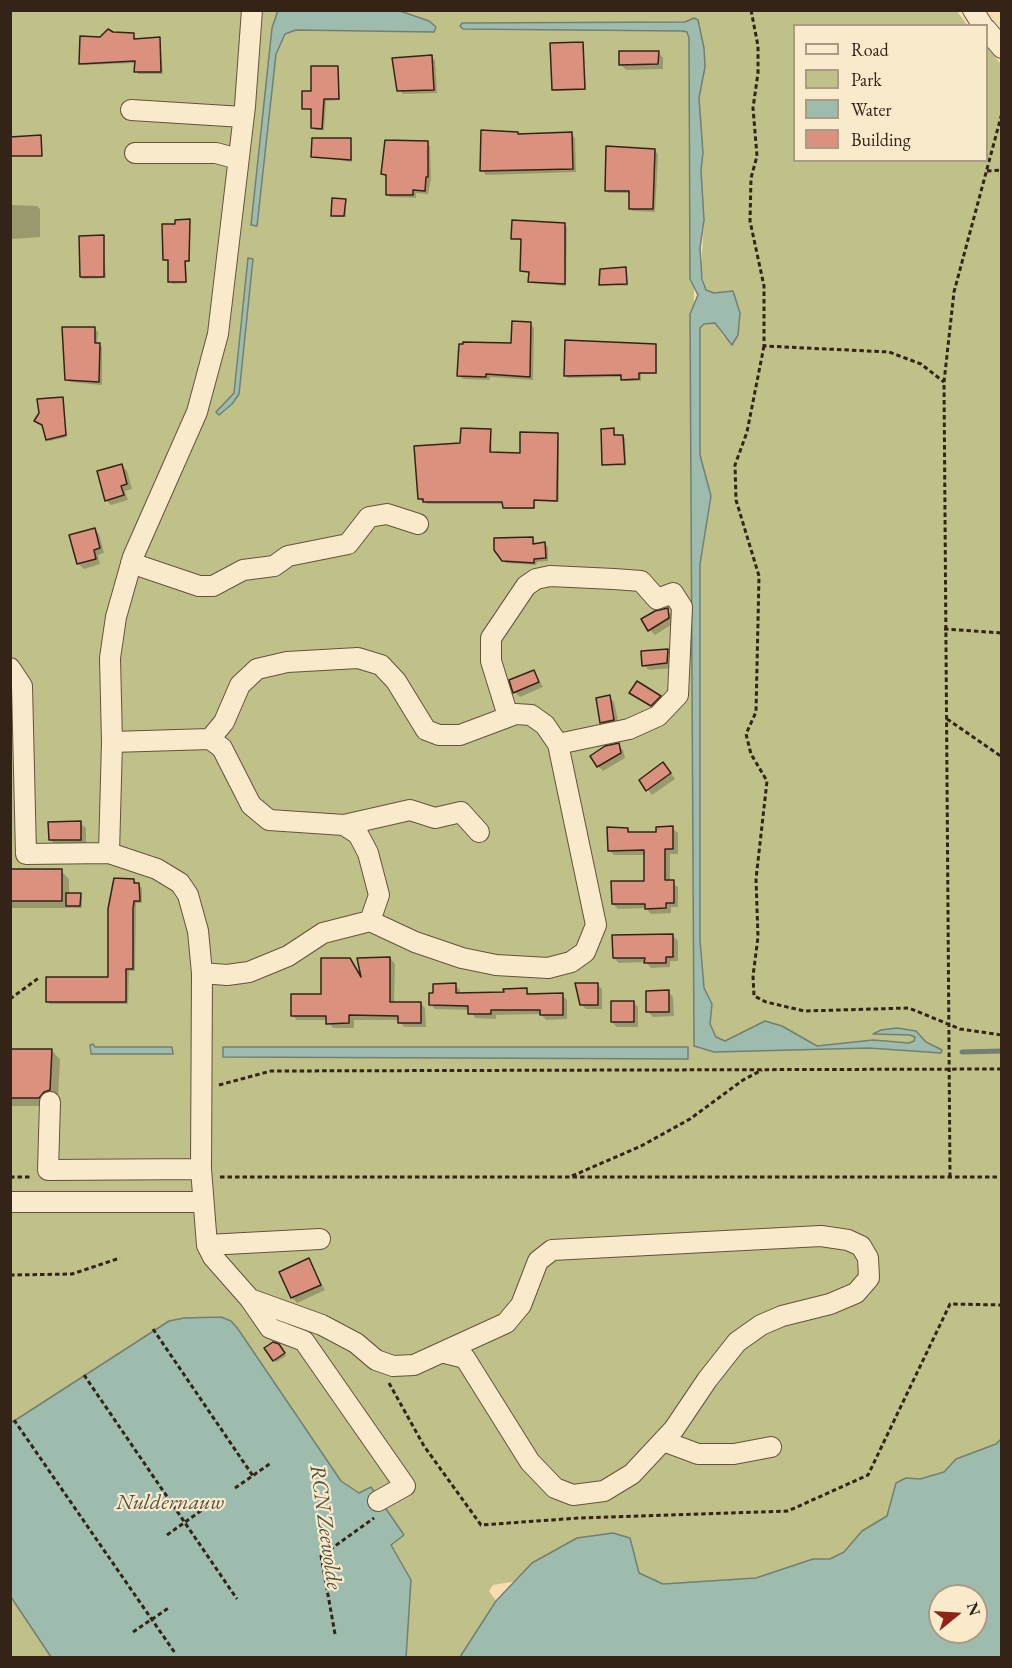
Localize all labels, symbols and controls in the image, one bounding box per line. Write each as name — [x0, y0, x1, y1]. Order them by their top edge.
legend — [793, 24, 988, 162]
text: Road — [851, 38, 889, 61]
text: Park — [851, 68, 882, 91]
text: Water — [851, 98, 892, 121]
text: Building — [851, 128, 911, 151]
water label: RCN Zeewolde — [303, 1463, 347, 1591]
water label: Nuldernauw — [116, 1490, 224, 1516]
north arrow — [928, 1584, 988, 1644]
text: N — [962, 1599, 986, 1618]

